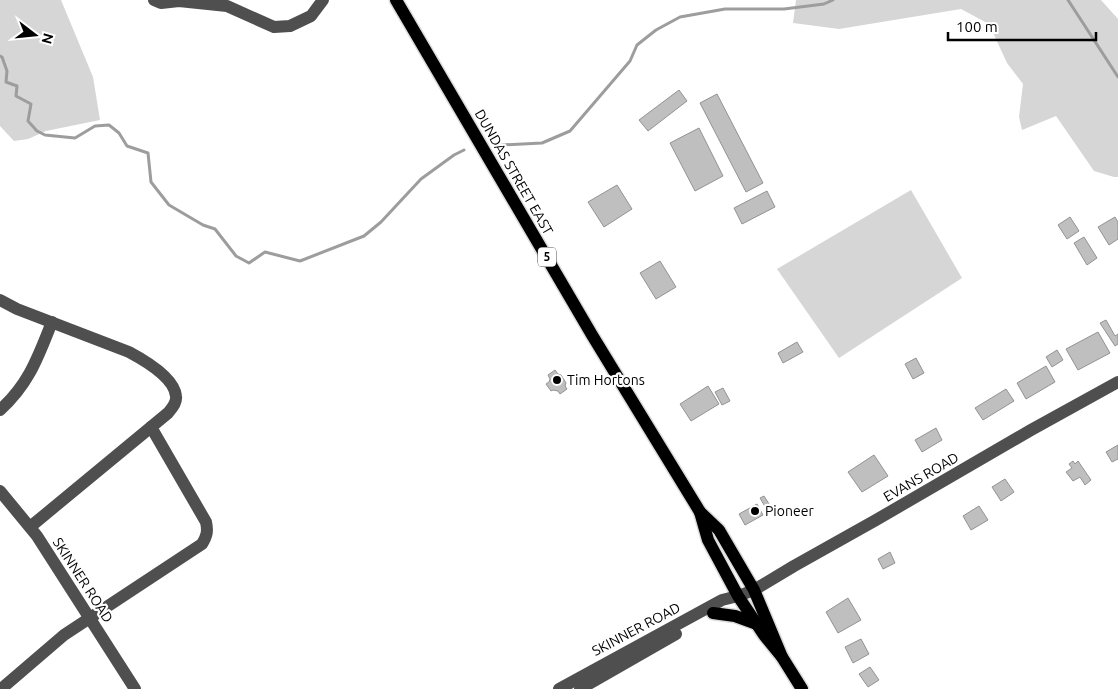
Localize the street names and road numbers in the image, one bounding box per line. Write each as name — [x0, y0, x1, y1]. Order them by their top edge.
street label: DUNDAS STREET EAST — [472, 106, 557, 238]
road number: 5 — [538, 248, 556, 266]
street label: EVANS ROAD — [881, 449, 962, 505]
street label: SKINNER ROAD — [50, 535, 116, 625]
street label: SKINNER ROAD — [589, 599, 683, 659]

